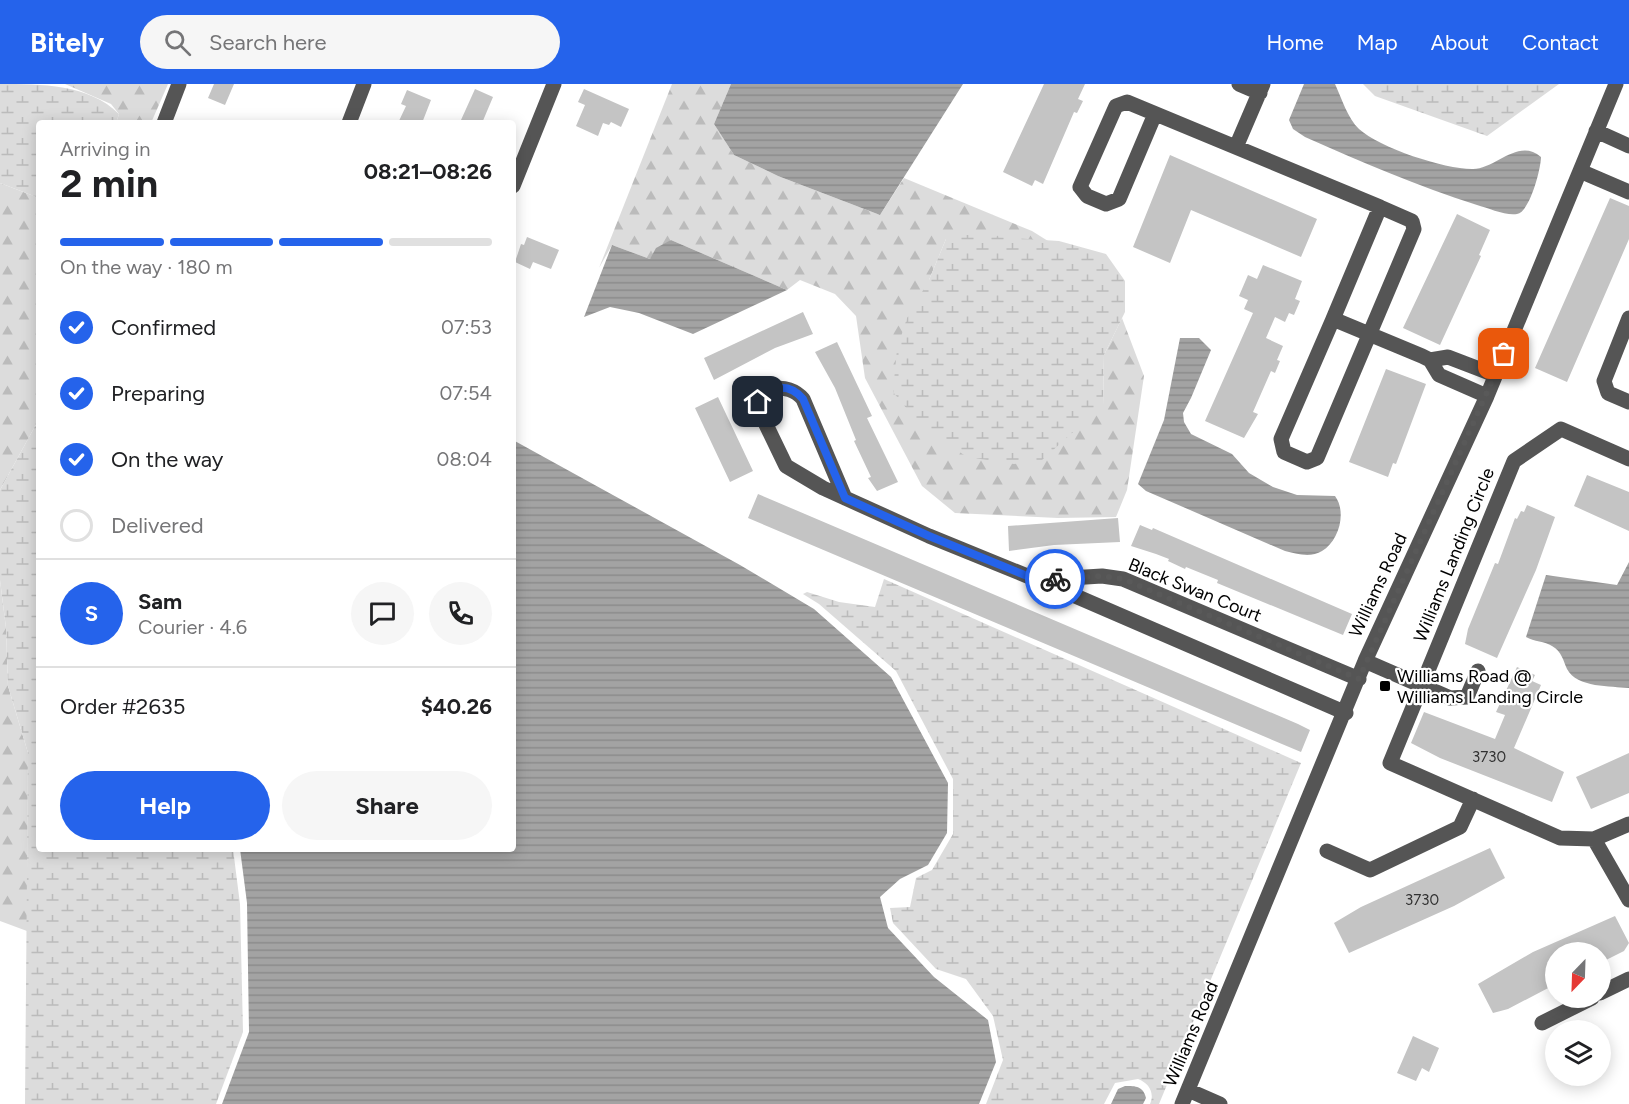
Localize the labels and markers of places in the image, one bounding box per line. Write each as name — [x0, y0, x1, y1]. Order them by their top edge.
pin — [1478, 328, 1529, 379]
pin — [732, 376, 783, 427]
place label: Williams Road @ Williams Landing Circle — [1397, 665, 1583, 708]
marker: Williams Road @ Williams Landing Circle — [1378, 679, 1392, 693]

